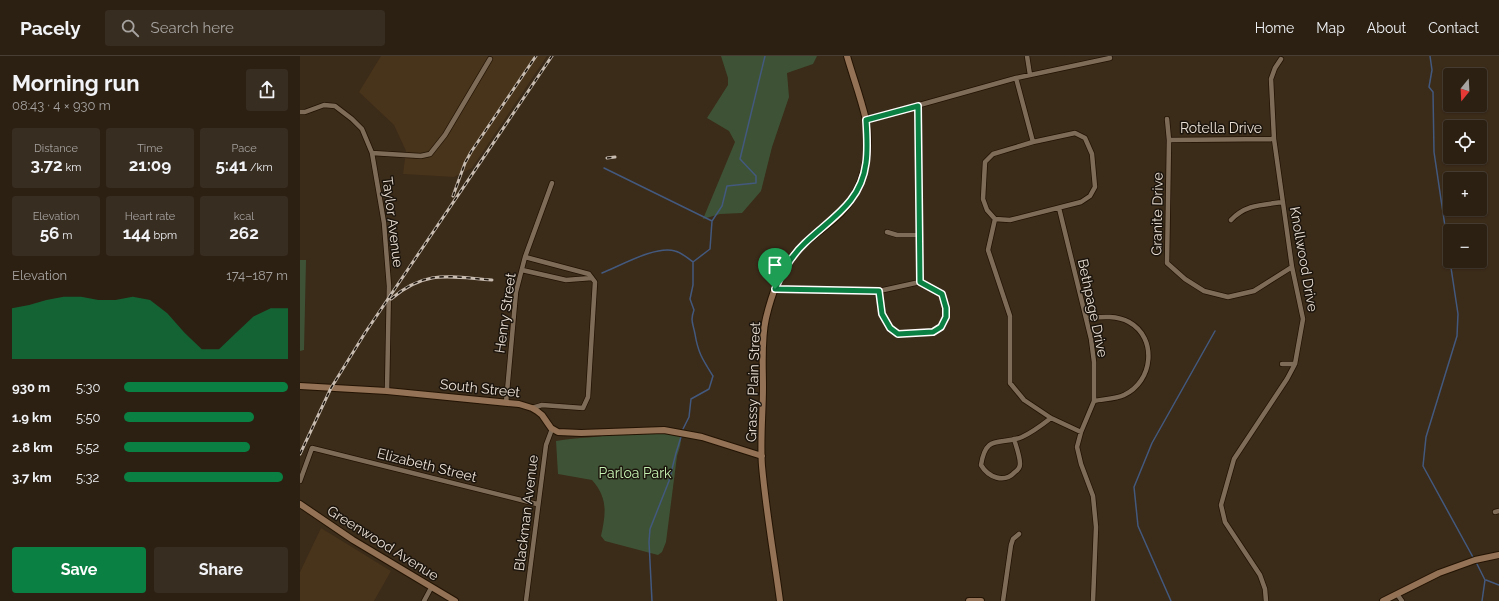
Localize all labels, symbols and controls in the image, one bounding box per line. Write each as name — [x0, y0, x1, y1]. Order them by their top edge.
search box — [105, 10, 385, 46]
text: Pacely — [20, 17, 81, 39]
icon: search — [119, 17, 141, 39]
text: Search here — [151, 19, 234, 37]
text: Home — [1255, 20, 1294, 36]
text: Map — [1316, 20, 1345, 36]
text: About — [1367, 20, 1406, 36]
text: Contact — [1428, 20, 1479, 36]
north arrow — [1443, 68, 1487, 112]
map controls — [1443, 68, 1487, 268]
button: share — [246, 69, 288, 111]
text: Morning run — [12, 70, 140, 96]
text: 08:43 · 4 × 930 m — [12, 98, 111, 113]
street label: Rotella Drive — [1180, 120, 1262, 136]
button: locate — [1443, 120, 1487, 164]
text: Distance — [34, 142, 78, 155]
text: Time — [137, 142, 163, 155]
text: Pace — [231, 142, 257, 155]
text: 3.72 — [31, 155, 63, 175]
text: 21:09 — [129, 155, 171, 175]
text: 5:41 — [215, 155, 247, 175]
text: km — [63, 161, 81, 174]
text: /km — [247, 161, 273, 174]
street label: Granite Drive — [1148, 172, 1166, 256]
button: + — [1443, 172, 1487, 216]
street label: Taylor Avenue — [380, 176, 406, 268]
street label: Knollwood Drive — [1287, 205, 1321, 313]
text: Elevation — [33, 210, 79, 223]
text: Heart rate — [125, 210, 175, 223]
text: kcal — [234, 210, 254, 223]
text: 56 — [40, 223, 59, 243]
text: 144 — [123, 223, 151, 243]
text: 262 — [229, 223, 259, 243]
button: − — [1443, 224, 1487, 268]
text: m — [59, 229, 72, 242]
text: bpm — [151, 229, 177, 242]
pin — [758, 248, 792, 289]
icon: arrive — [764, 254, 786, 276]
street label: Bethpage Drive — [1075, 257, 1111, 359]
text: Elevation — [12, 268, 67, 283]
text: 174–187 m — [226, 268, 288, 283]
street label: Henry Street — [491, 271, 519, 354]
street label: Grassy Plain Street — [743, 321, 763, 442]
street label: South Street — [439, 376, 521, 400]
text: 930 m — [12, 380, 50, 395]
text: 5:30 — [76, 380, 100, 395]
text: 1.9 km — [12, 410, 51, 425]
text: 5:50 — [76, 410, 101, 425]
text: 2.8 km — [12, 440, 53, 455]
text: 5:52 — [76, 440, 99, 455]
street label: Elizabeth Street — [376, 445, 479, 485]
street label: Blackman Avenue — [511, 454, 541, 572]
park label: Parloa Park — [598, 465, 672, 481]
text: 3.7 km — [12, 470, 52, 485]
text: 5:32 — [76, 470, 99, 485]
street label: Greenwood Avenue — [325, 502, 441, 584]
button: Save — [12, 547, 146, 593]
button: Share — [154, 547, 288, 593]

